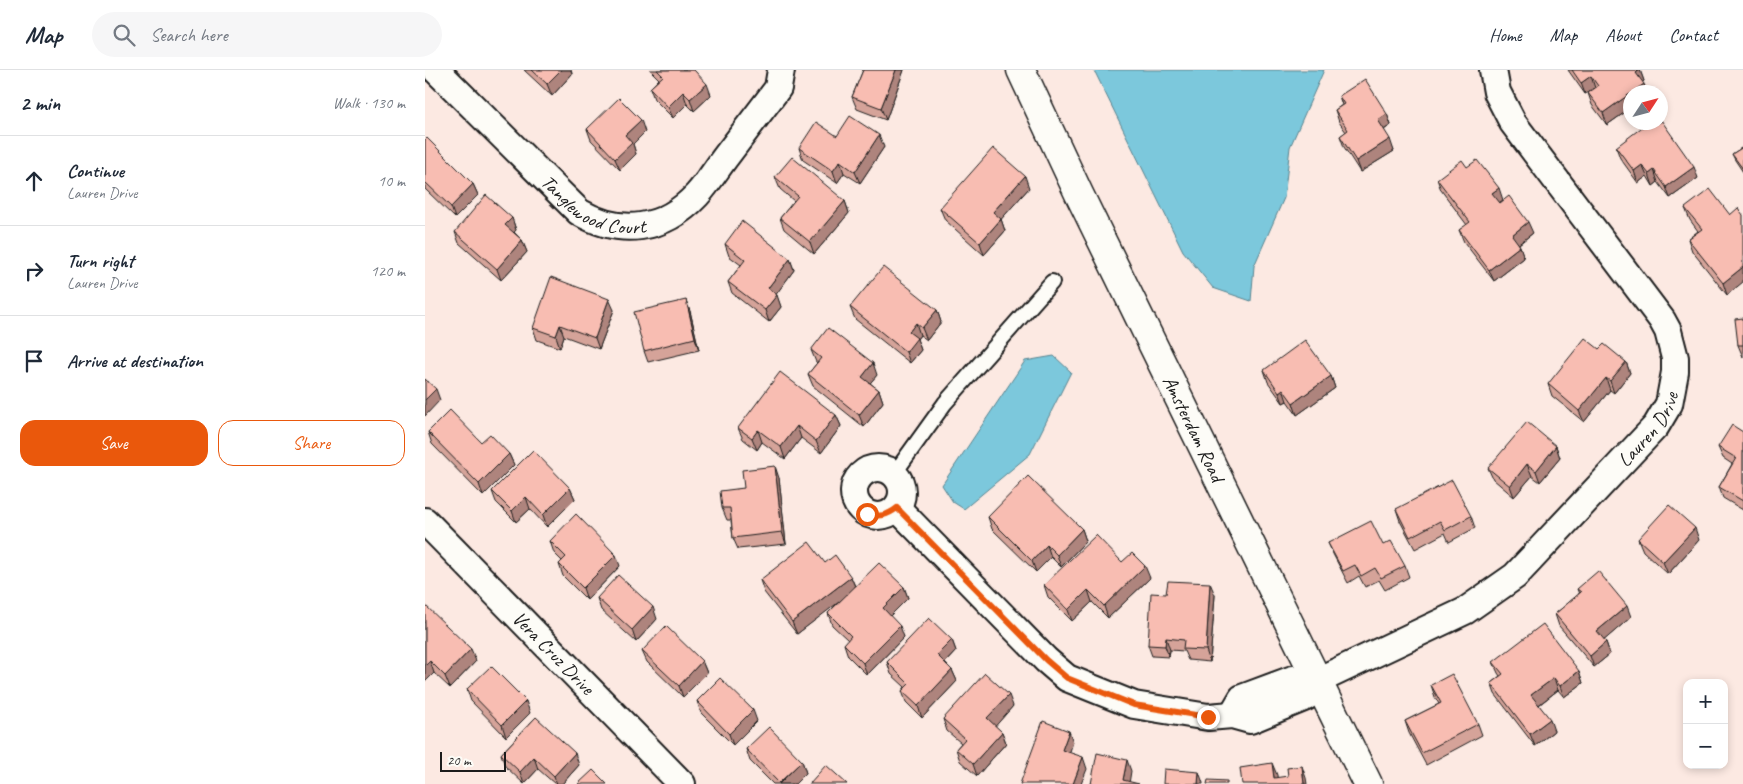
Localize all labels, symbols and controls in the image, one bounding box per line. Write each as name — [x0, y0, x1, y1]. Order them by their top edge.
search box — [92, 12, 442, 57]
text: Map — [25, 20, 62, 50]
icon: search — [110, 21, 138, 49]
text: Search here — [150, 23, 228, 47]
text: Home — [1489, 24, 1522, 46]
text: Map — [1550, 24, 1577, 46]
text: About — [1605, 24, 1641, 46]
text: Contact — [1669, 24, 1718, 46]
north arrow — [1623, 85, 1668, 130]
text: 2 min — [20, 90, 60, 116]
text: Walk · 130 m — [333, 93, 405, 113]
text: Continue — [67, 159, 124, 183]
icon: ahead — [20, 167, 48, 195]
street label: Tanglewood Court — [536, 169, 649, 239]
text: 10 m — [378, 171, 405, 191]
text: Lauren Drive — [67, 183, 137, 203]
text: Turn right — [67, 249, 134, 273]
icon: right — [20, 257, 48, 285]
text: 120 m — [371, 261, 405, 281]
text: Lauren Drive — [67, 273, 137, 293]
icon: arrive — [20, 347, 48, 375]
text: Arrive at destination — [67, 349, 203, 373]
street label: Amsterdam Road — [1157, 372, 1232, 488]
street label: Lauren Drive — [1612, 389, 1684, 472]
button: Save — [20, 420, 208, 466]
button: Share — [218, 420, 405, 466]
route start — [856, 503, 879, 526]
street label: Vera Cruz Drive — [507, 606, 601, 701]
map controls — [1683, 679, 1728, 769]
button: + — [1683, 679, 1728, 724]
route end — [1197, 706, 1220, 729]
button: − — [1683, 724, 1728, 769]
scale bar — [440, 749, 506, 772]
text: 20 m — [447, 752, 471, 769]

